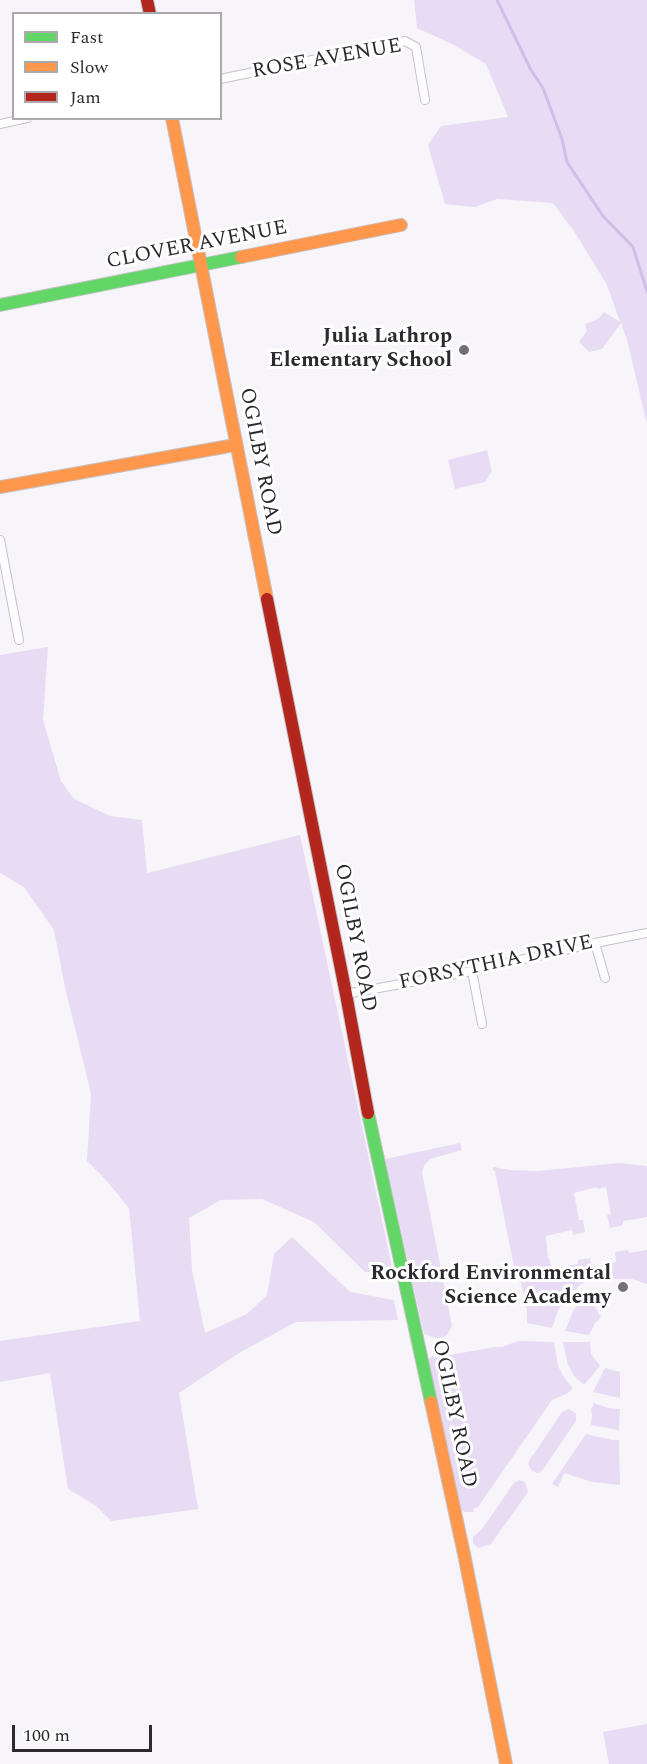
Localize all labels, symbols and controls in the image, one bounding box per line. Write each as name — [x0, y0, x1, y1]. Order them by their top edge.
legend — [12, 12, 222, 120]
text: Fast — [70, 24, 103, 51]
street label: ROSE AVENUE — [250, 34, 404, 86]
text: Slow — [70, 54, 108, 81]
text: Jam — [70, 84, 101, 111]
street label: CLOVER AVENUE — [105, 216, 289, 276]
place label: Julia Lathrop Elementary School — [269, 325, 452, 375]
marker: Julia Lathrop Elementary School — [457, 343, 471, 357]
street label: OGILBY ROAD — [232, 386, 286, 538]
street label: OGILBY ROAD — [327, 862, 381, 1014]
street label: FORSYTHIA DRIVE — [397, 931, 595, 997]
place label: Rockford Environmental Science Academy — [370, 1262, 611, 1312]
marker: Rockford Environmental Science Academy — [616, 1280, 630, 1294]
street label: OGILBY ROAD — [425, 1338, 481, 1490]
scale bar — [15, 1713, 154, 1751]
text: 100 m — [23, 1722, 70, 1749]

